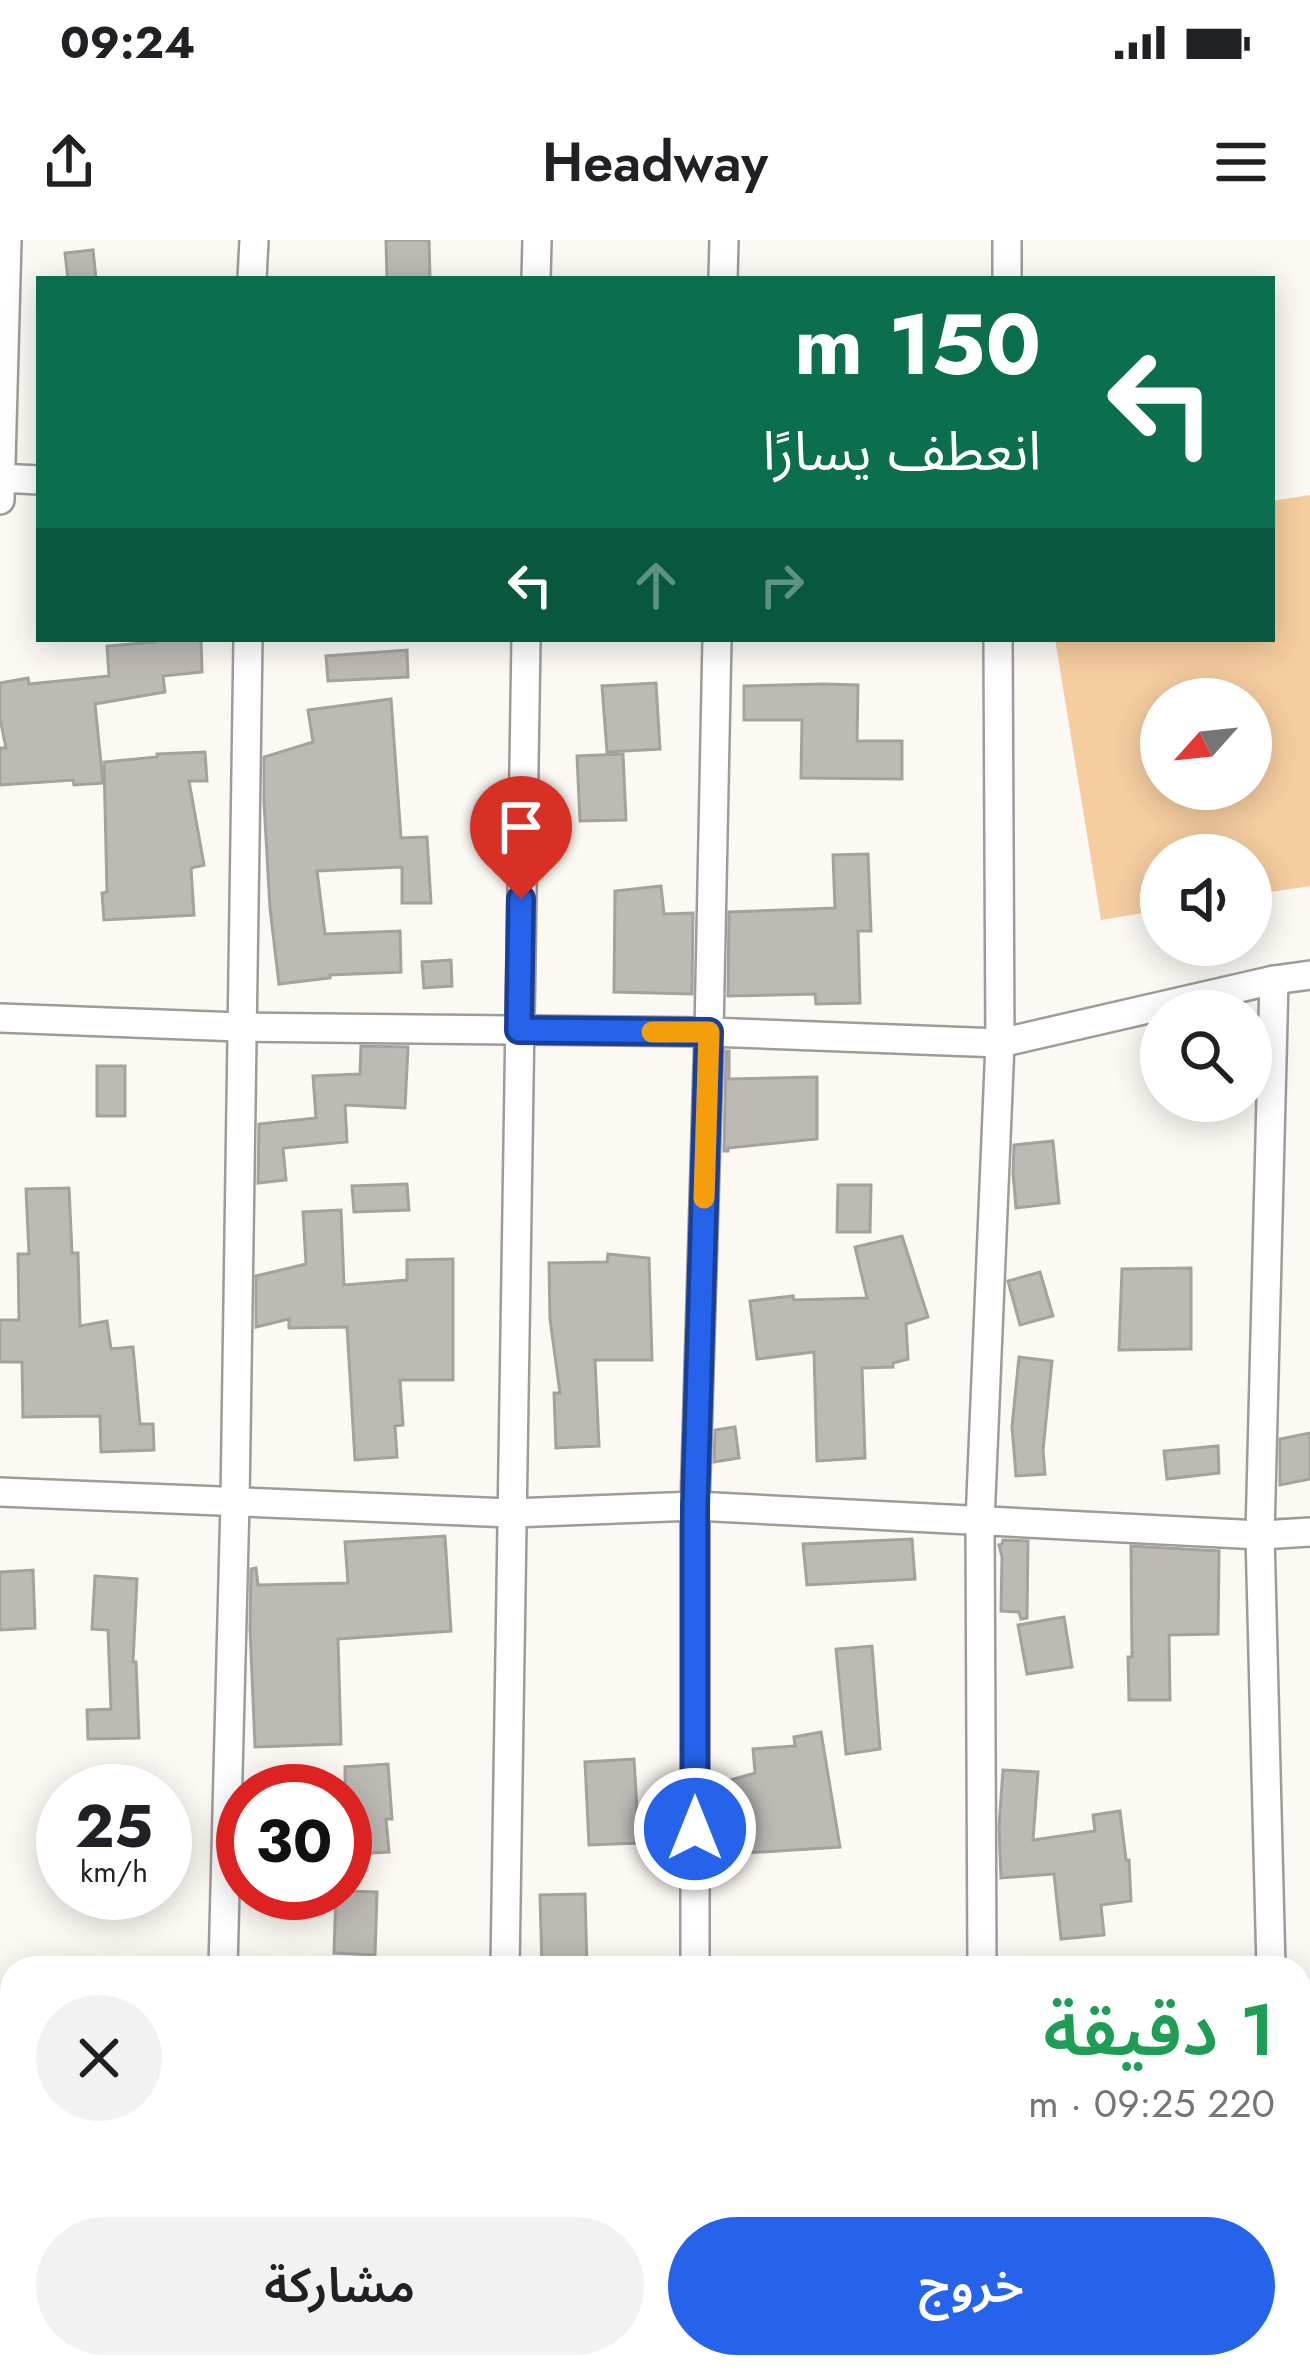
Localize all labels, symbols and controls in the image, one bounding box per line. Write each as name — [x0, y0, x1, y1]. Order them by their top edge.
text: 09:24 — [60, 10, 195, 75]
text: Headway — [542, 123, 768, 201]
icon: share — [36, 129, 102, 195]
icon: menu — [1208, 129, 1274, 195]
text: 150 m — [794, 284, 1041, 406]
icon: left — [1083, 324, 1239, 480]
text: انعطف يسارًا — [763, 412, 1041, 490]
icon: left — [497, 552, 563, 618]
icon: ahead — [623, 552, 689, 618]
icon: right — [749, 552, 815, 618]
north arrow — [1140, 678, 1272, 810]
map controls — [1140, 678, 1272, 1122]
pin — [470, 776, 572, 899]
icon: arrive — [488, 794, 554, 860]
button: sound — [1140, 834, 1272, 966]
button: search — [1140, 990, 1272, 1122]
speed limit sign: 30 — [216, 1764, 372, 1920]
position arrow — [632, 1766, 758, 1892]
text: 25 — [75, 1783, 153, 1870]
text: km/h — [80, 1850, 148, 1893]
text: 1 دقيقة — [1043, 1978, 1275, 2082]
button: close — [36, 1995, 162, 2121]
text: 220 m · 09:25 — [1028, 2075, 1275, 2132]
button: مشاركة — [36, 2217, 644, 2355]
button: خروج — [668, 2217, 1275, 2355]

